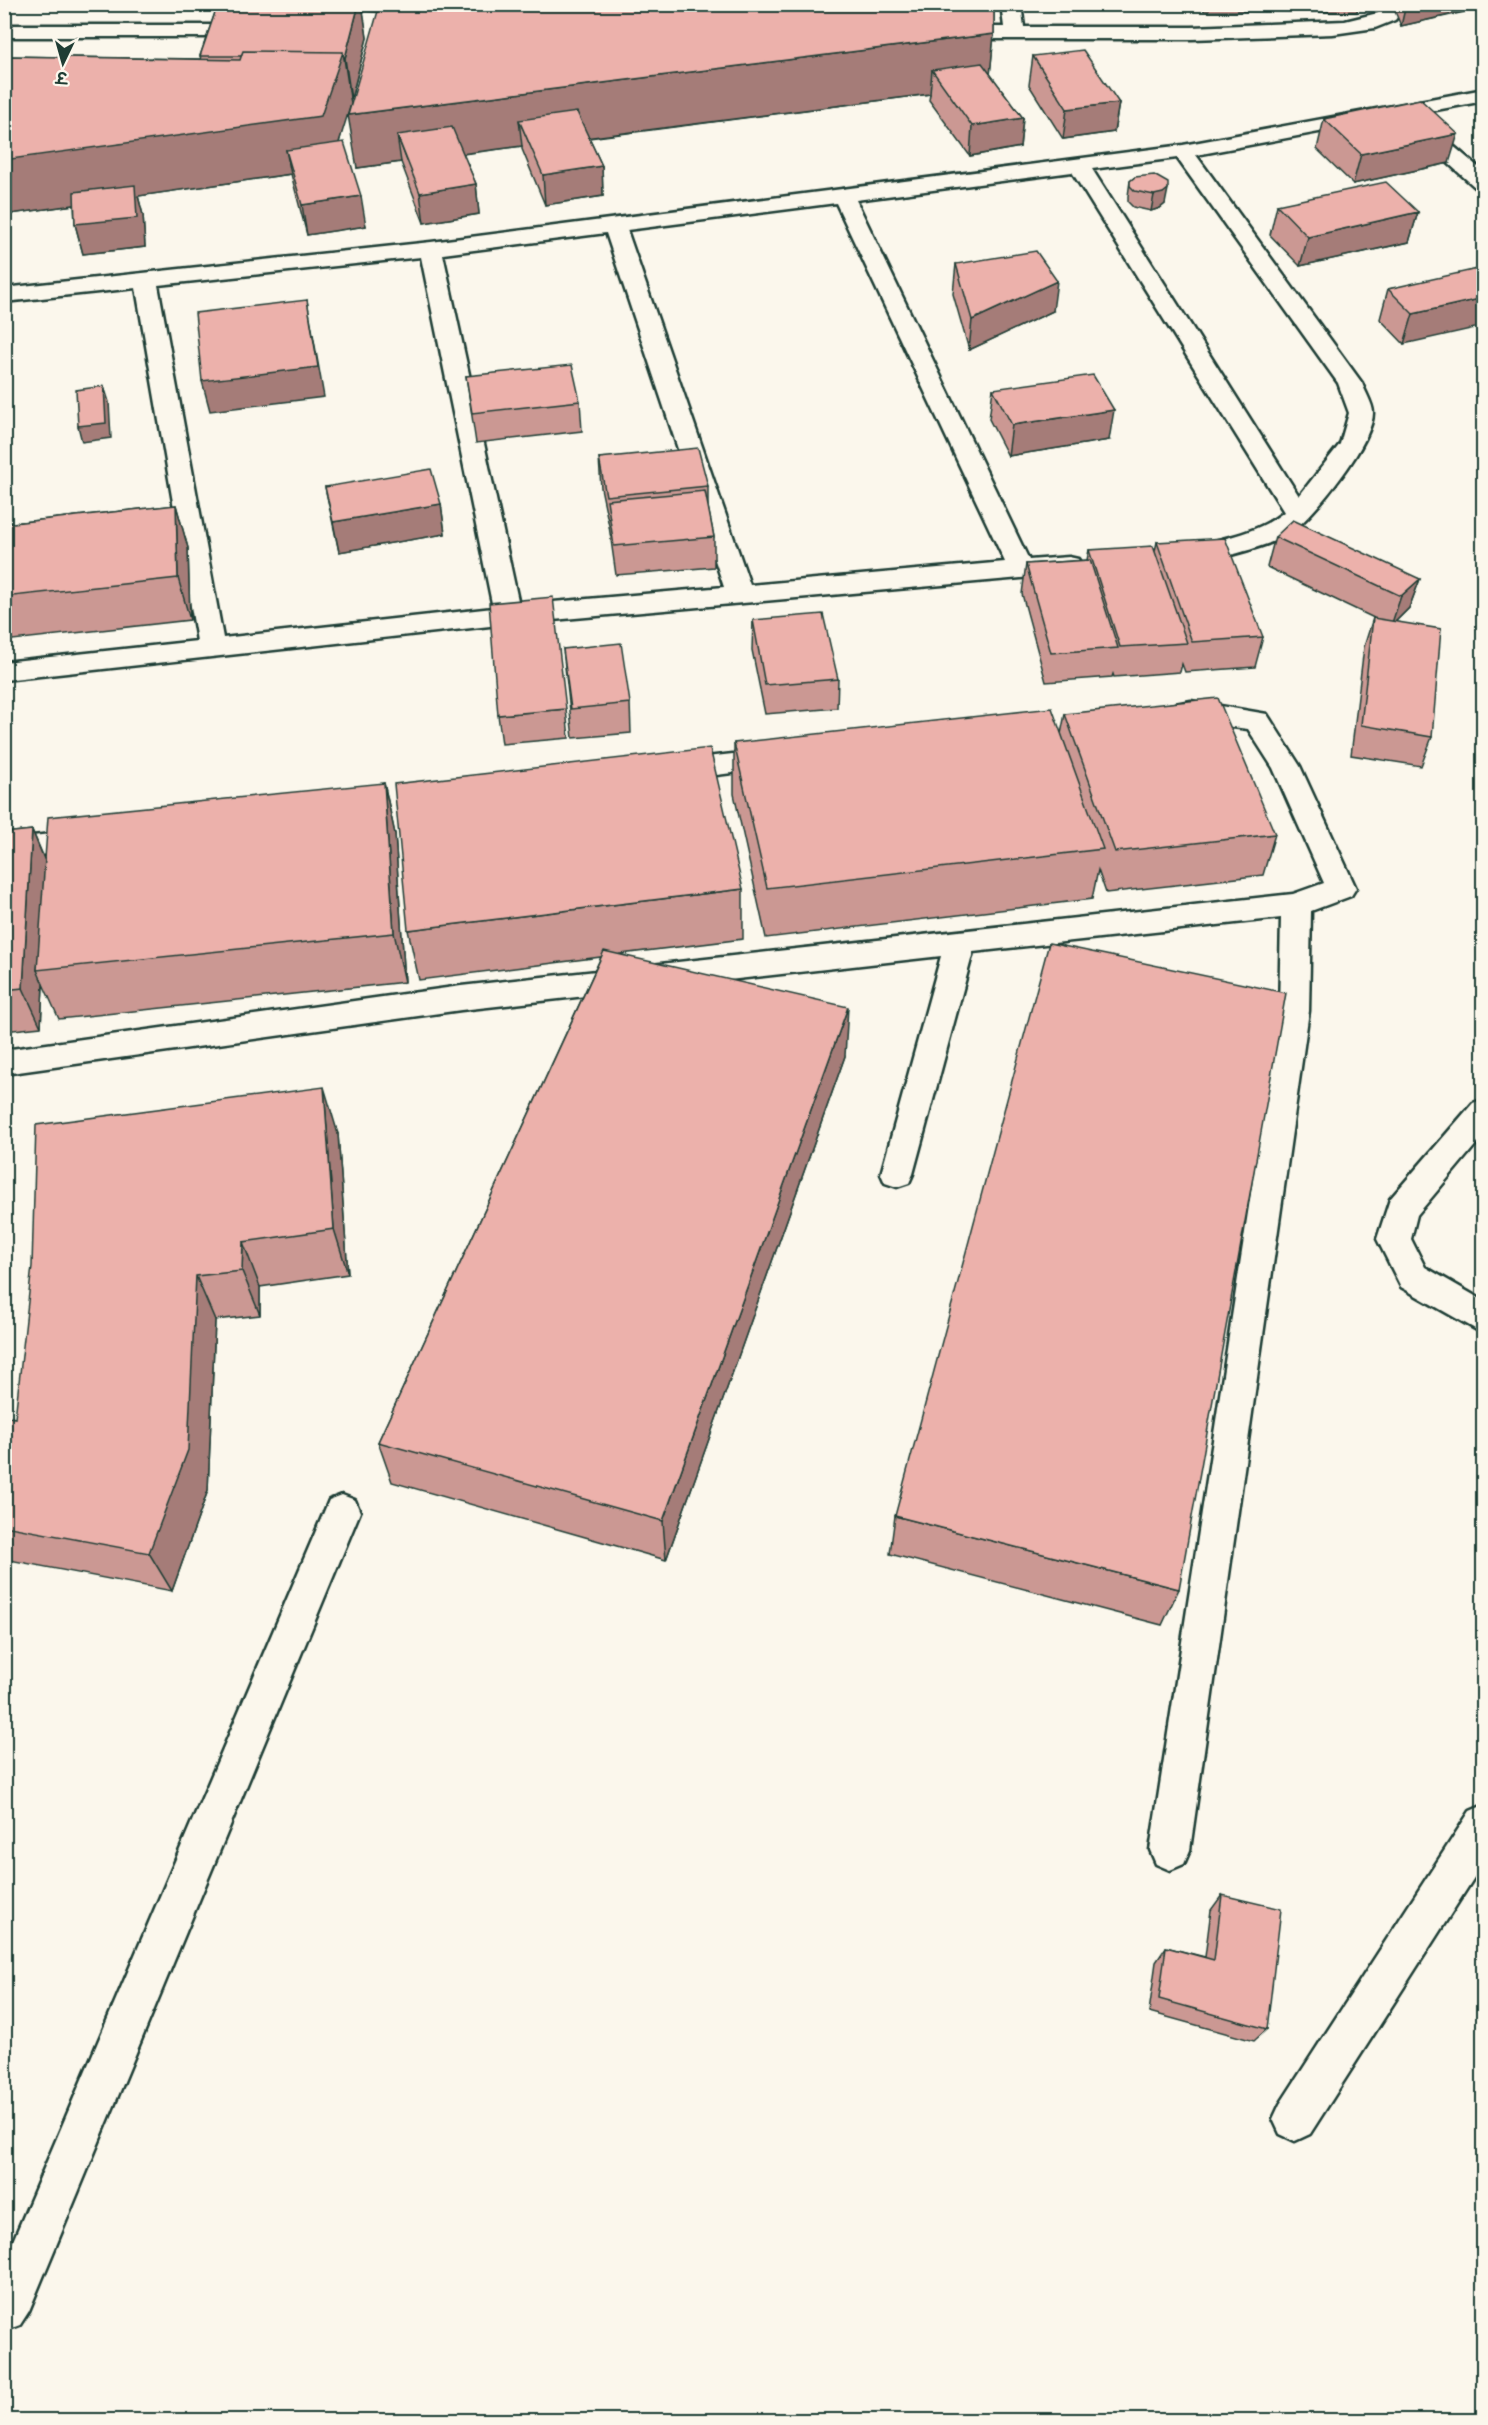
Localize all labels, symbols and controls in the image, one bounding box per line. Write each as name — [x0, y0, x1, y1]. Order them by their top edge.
north arrow — [33, 33, 93, 93]
text: उ — [54, 66, 70, 89]

